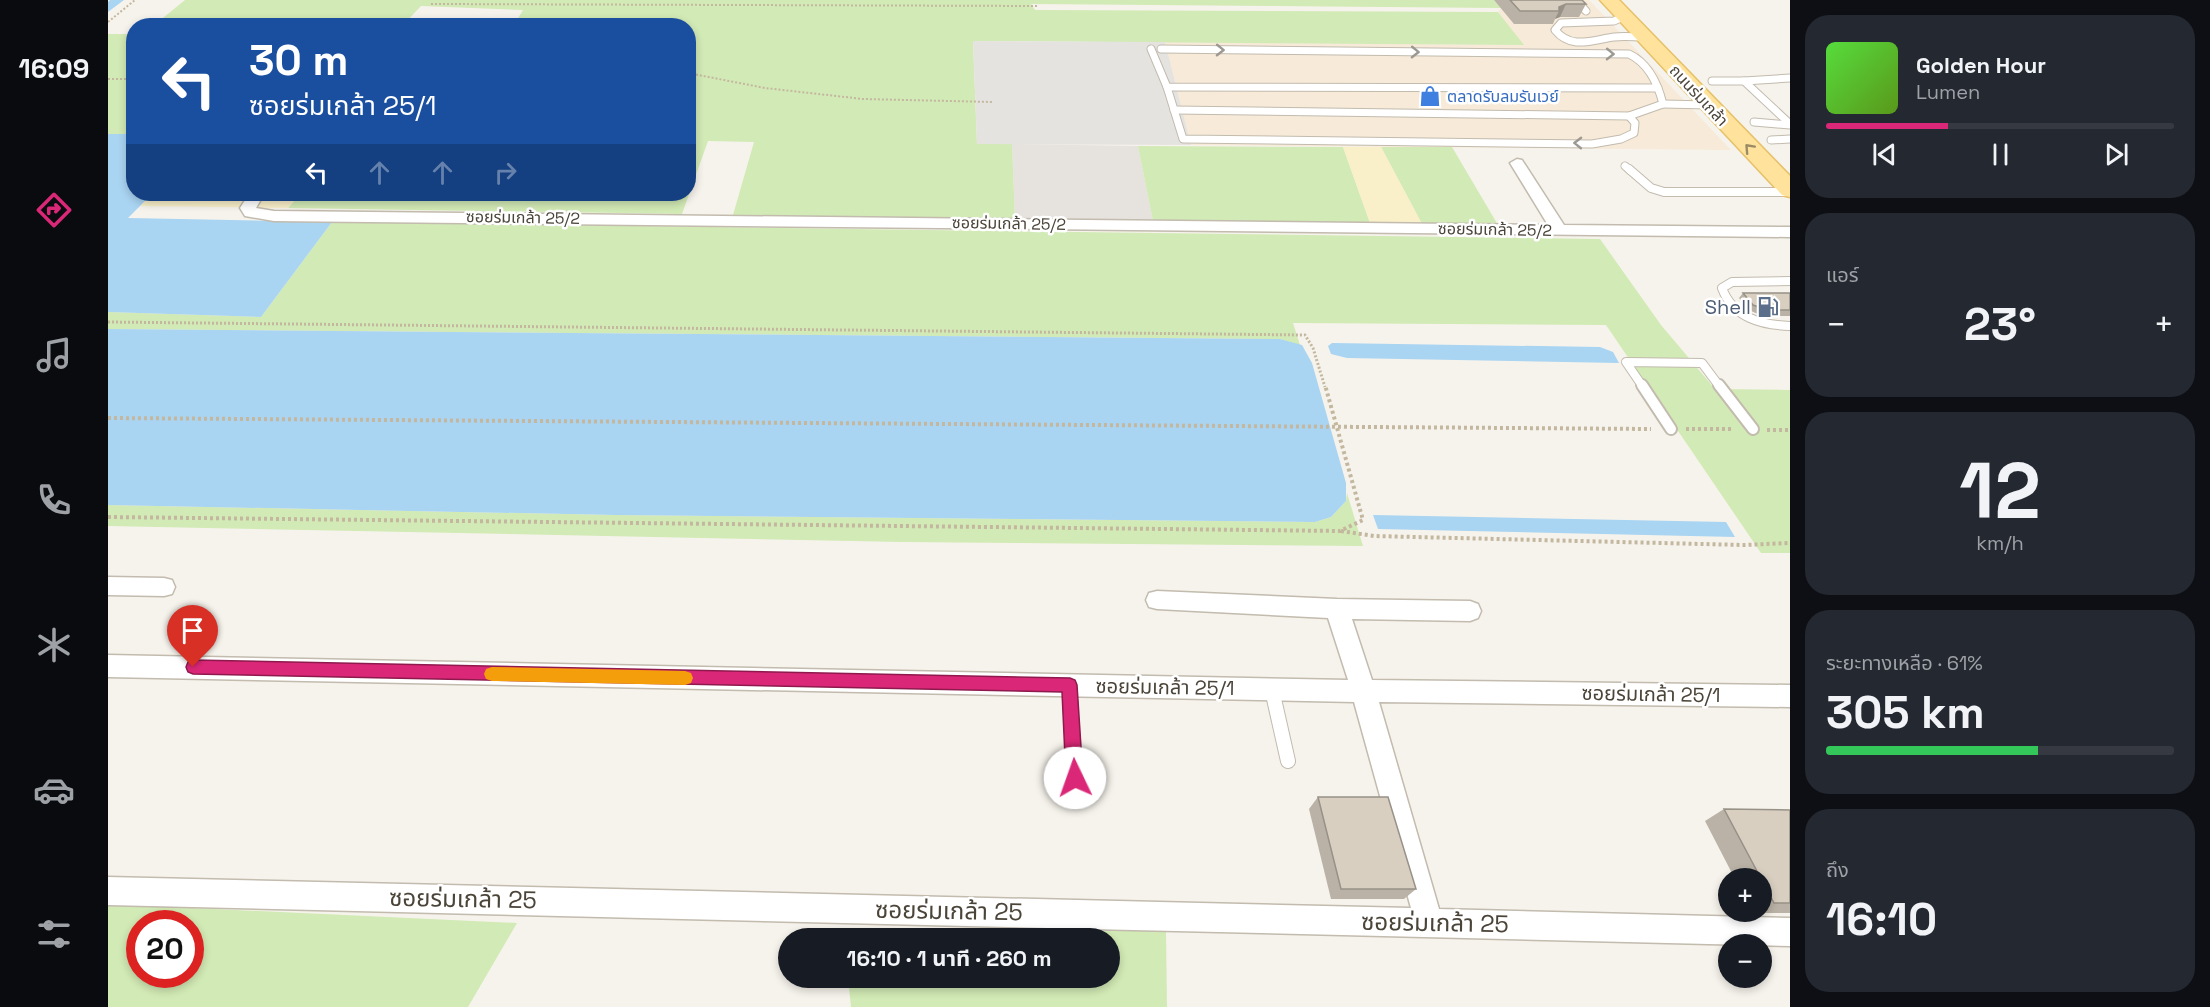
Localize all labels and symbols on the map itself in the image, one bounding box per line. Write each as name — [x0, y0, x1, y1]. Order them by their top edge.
one-way arrow — [1215, 44, 1224, 56]
one-way arrow — [1410, 46, 1419, 58]
one-way arrow — [1605, 48, 1614, 60]
street label: ถนนร่มเกล้า — [1665, 60, 1733, 131]
shop icon: ตลาดรับลมรันเวย์ — [1418, 84, 1442, 108]
place label: ตลาดรับลมรันเวย์ — [1447, 86, 1559, 107]
one-way arrow — [1574, 137, 1583, 150]
one-way arrow — [1745, 145, 1756, 155]
street label: ซอยร่มเกล้า 25/2 — [466, 206, 580, 229]
street label: ซอยร่มเกล้า 25/2 — [952, 212, 1066, 235]
street label: ซอยร่มเกล้า 25/2 — [1438, 218, 1552, 241]
place label: Shell — [1705, 294, 1751, 320]
fuel station icon: Shell — [1756, 295, 1780, 319]
pin — [167, 605, 218, 667]
street label: ซอยร่มเกล้า 25/1 — [1095, 673, 1235, 701]
street label: ซอยร่มเกล้า 25/1 — [1581, 680, 1721, 708]
position arrow — [1043, 746, 1107, 810]
street label: ซอยร่มเกล้า 25 — [389, 882, 537, 915]
street label: ซอยร่มเกล้า 25 — [875, 894, 1023, 927]
street label: ซอยร่มเกล้า 25 — [1361, 906, 1509, 939]
speed limit sign: 20 — [126, 910, 204, 988]

